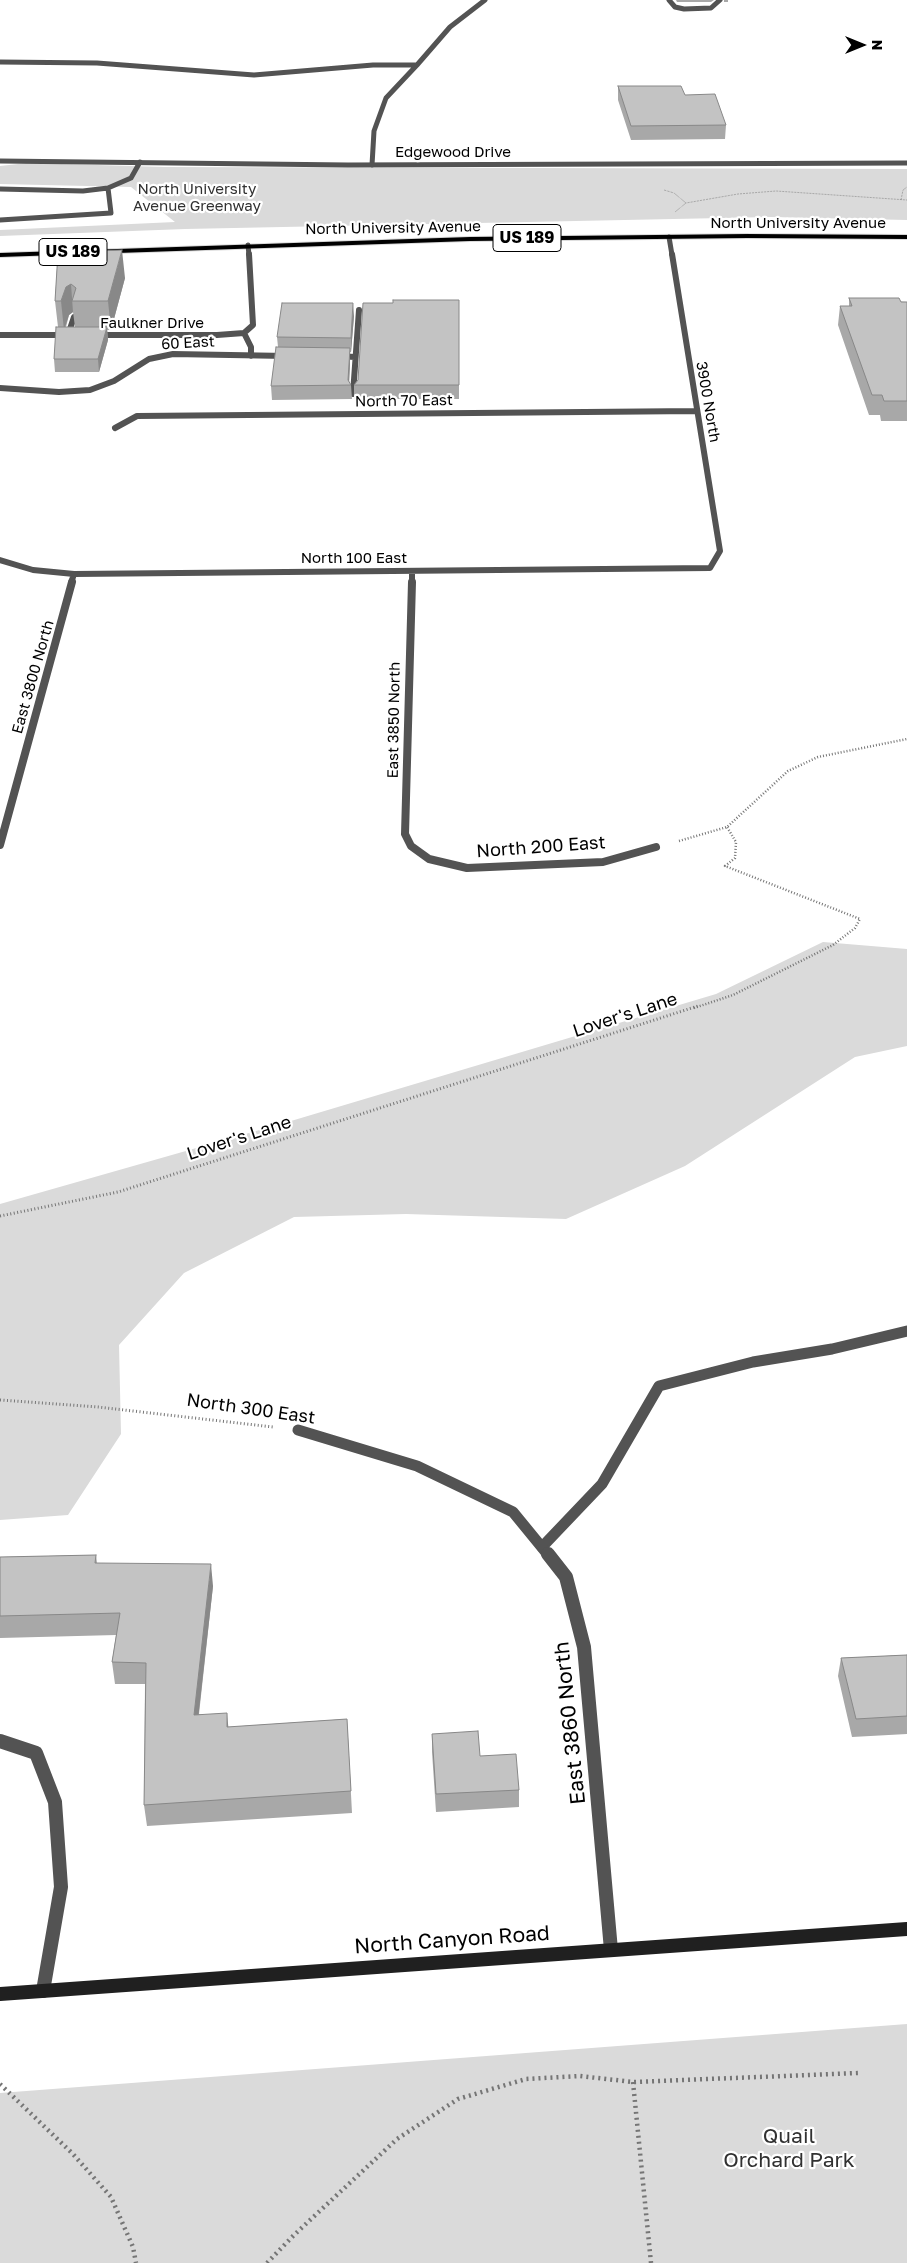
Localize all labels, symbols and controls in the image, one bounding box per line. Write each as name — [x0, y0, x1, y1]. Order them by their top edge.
north arrow — [837, 20, 887, 70]
text: N — [869, 40, 886, 50]
street label: Edgewood Drive — [395, 143, 511, 161]
park label: North University Avenue Greenway — [133, 180, 261, 215]
street label: North University Avenue — [710, 214, 886, 232]
street label: North University Avenue — [305, 217, 481, 239]
road number: US 189 — [493, 224, 561, 252]
road number: US 189 — [39, 238, 107, 266]
street label: Faulkner Drive — [100, 314, 204, 332]
street label: 60 East — [161, 333, 215, 353]
street label: 3900 North — [692, 360, 724, 444]
street label: North 70 East — [355, 391, 453, 411]
street label: North 100 East — [301, 549, 407, 567]
street label: East 3800 North — [8, 618, 58, 736]
street label: East 3850 North — [384, 662, 404, 778]
street label: North 200 East — [476, 832, 606, 862]
street label: Lover's Lane — [570, 988, 680, 1042]
street label: Lover's Lane — [184, 1111, 294, 1165]
street label: North 300 East — [185, 1389, 317, 1429]
street label: East 3860 North — [549, 1640, 591, 1806]
street label: North Canyon Road — [353, 1921, 551, 1959]
park label: Quail Orchard Park — [723, 2123, 855, 2173]

